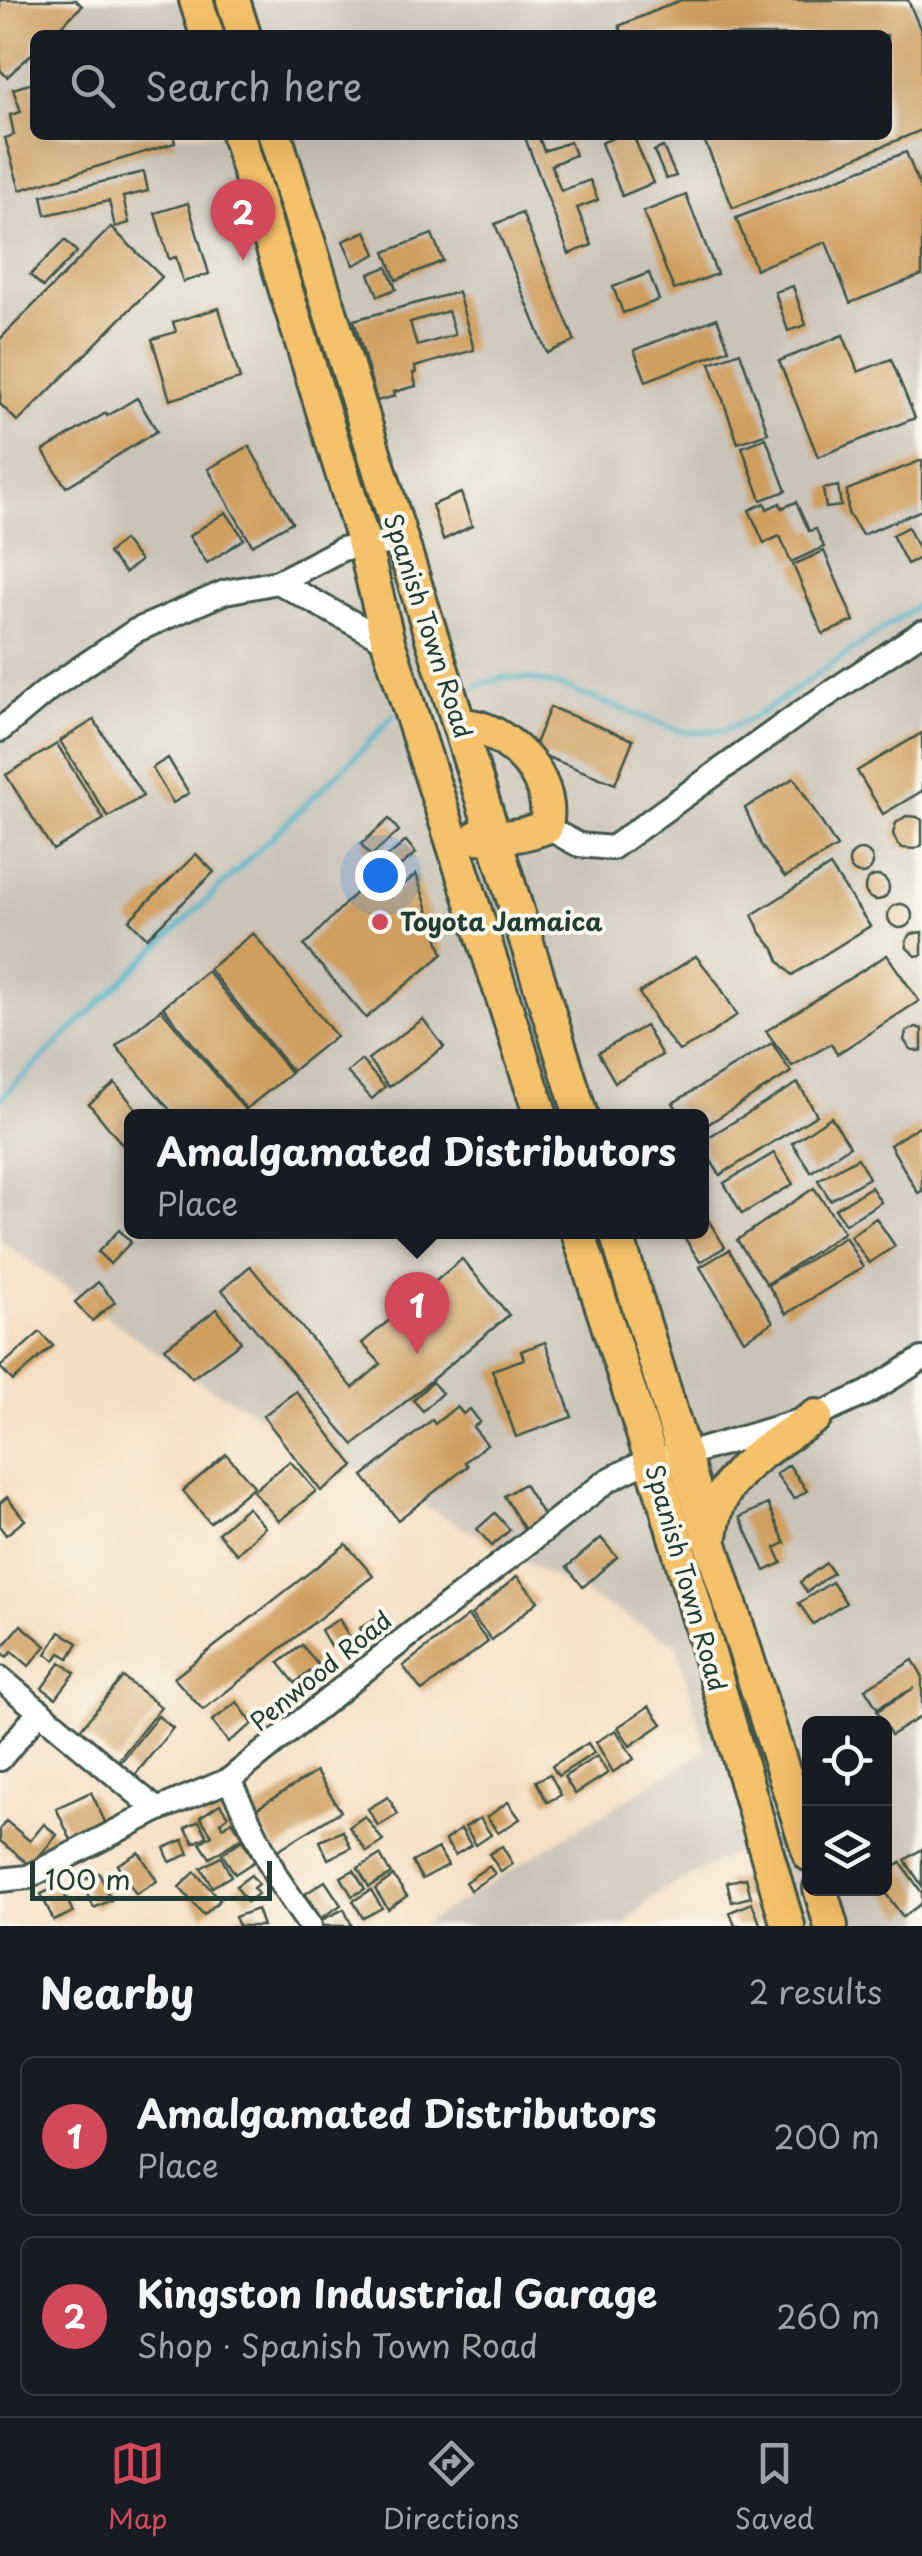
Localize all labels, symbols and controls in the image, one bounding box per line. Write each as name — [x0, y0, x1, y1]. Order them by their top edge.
search box — [30, 30, 892, 140]
text: Search here — [145, 57, 362, 114]
icon: search — [65, 58, 120, 113]
pin: 2 — [210, 178, 276, 261]
street label: Spanish Town Road — [375, 508, 483, 743]
your location — [355, 850, 406, 901]
place label: Toyota Jamaica — [400, 902, 603, 940]
marker: Toyota Jamaica — [369, 911, 391, 933]
popup — [124, 1109, 709, 1239]
text: Amalgamated Distributors — [157, 1122, 676, 1179]
text: Place — [157, 1179, 238, 1227]
pin: 1 — [384, 1272, 450, 1354]
street label: Spanish Town Road — [636, 1460, 738, 1696]
street label: Penwood Road — [241, 1601, 400, 1739]
map controls — [802, 1716, 892, 1896]
button: locate — [802, 1716, 892, 1806]
button: layers — [802, 1806, 892, 1896]
scale bar — [30, 1856, 272, 1900]
text: 100 m — [45, 1857, 131, 1900]
text: Nearby — [40, 1960, 194, 2023]
text: 2 results — [749, 1967, 882, 2015]
text: Amalgamated Distributors — [137, 2084, 657, 2141]
text: 1 — [67, 2112, 82, 2160]
text: 200 m — [773, 2112, 880, 2160]
text: Place — [137, 2141, 219, 2189]
text: Kingston Industrial Garage — [137, 2264, 657, 2321]
text: 2 — [63, 2292, 86, 2340]
text: 260 m — [776, 2292, 880, 2340]
text: Shop · Spanish Town Road — [137, 2321, 538, 2369]
tab: Map — [108, 2436, 168, 2539]
tab: Directions — [383, 2436, 519, 2539]
tab: Saved — [735, 2436, 814, 2539]

